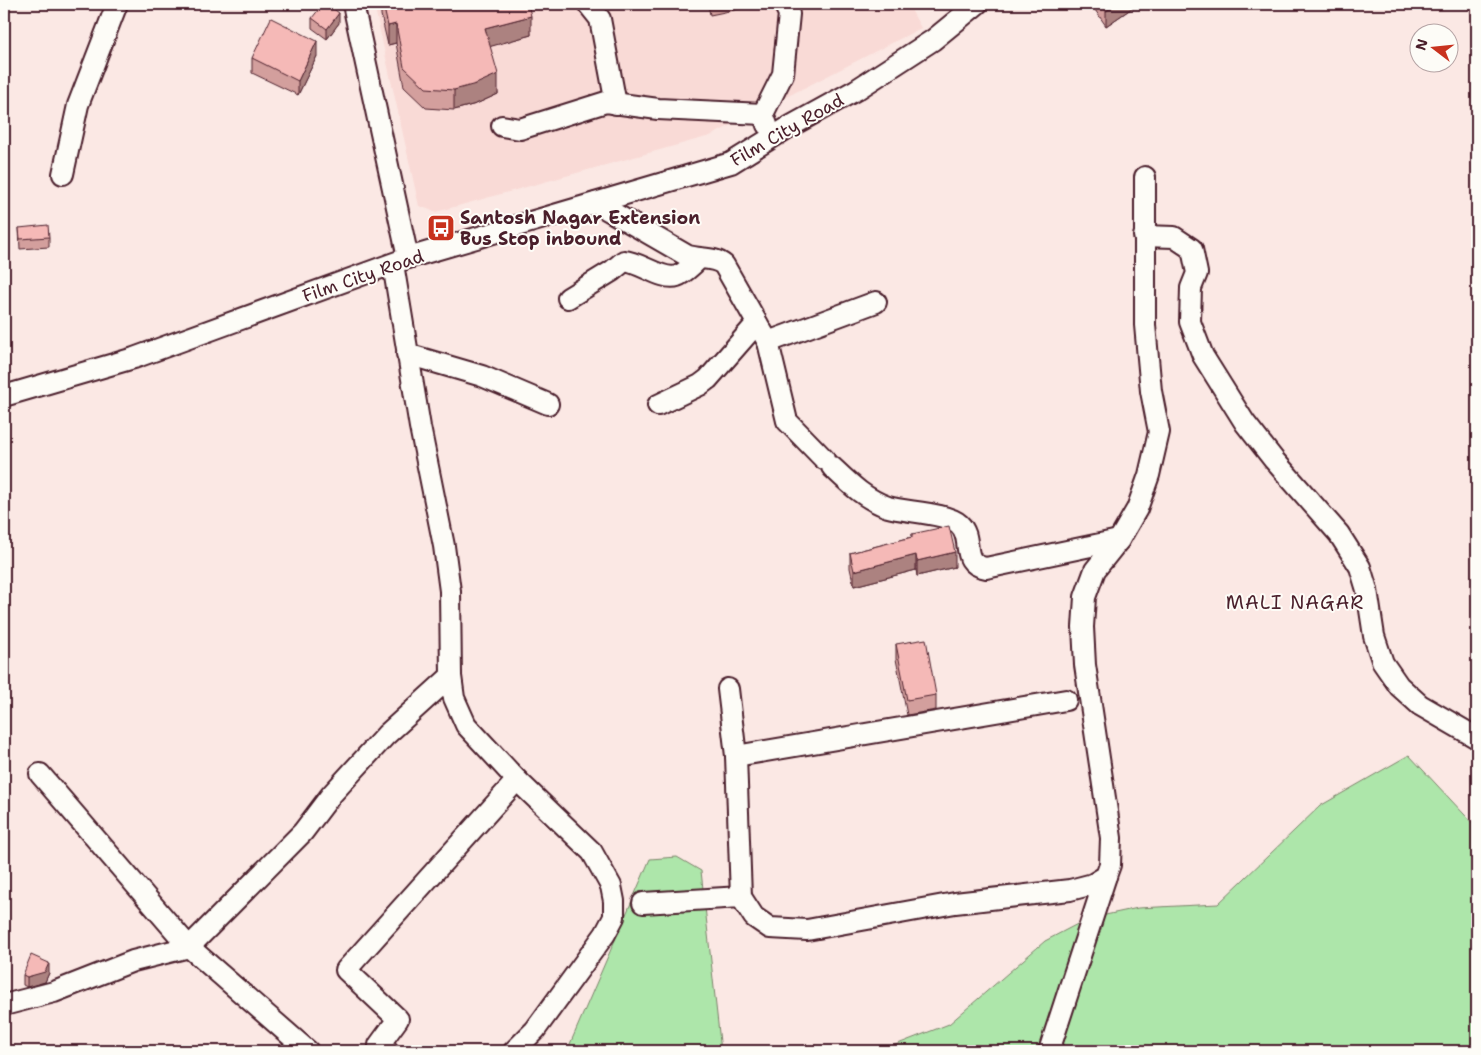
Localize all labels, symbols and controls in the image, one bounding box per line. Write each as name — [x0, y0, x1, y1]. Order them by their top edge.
north arrow — [1408, 22, 1458, 72]
text: N — [1411, 37, 1432, 52]
street label: Film City Road — [726, 88, 848, 172]
place label: Santosh Nagar Extension Bus Stop inbound — [460, 206, 700, 251]
bus stop icon: Santosh Nagar Extension Bus Stop inbound — [426, 213, 456, 243]
street label: Film City Road — [299, 244, 427, 308]
district label: MALI NAGAR — [1226, 590, 1364, 615]

